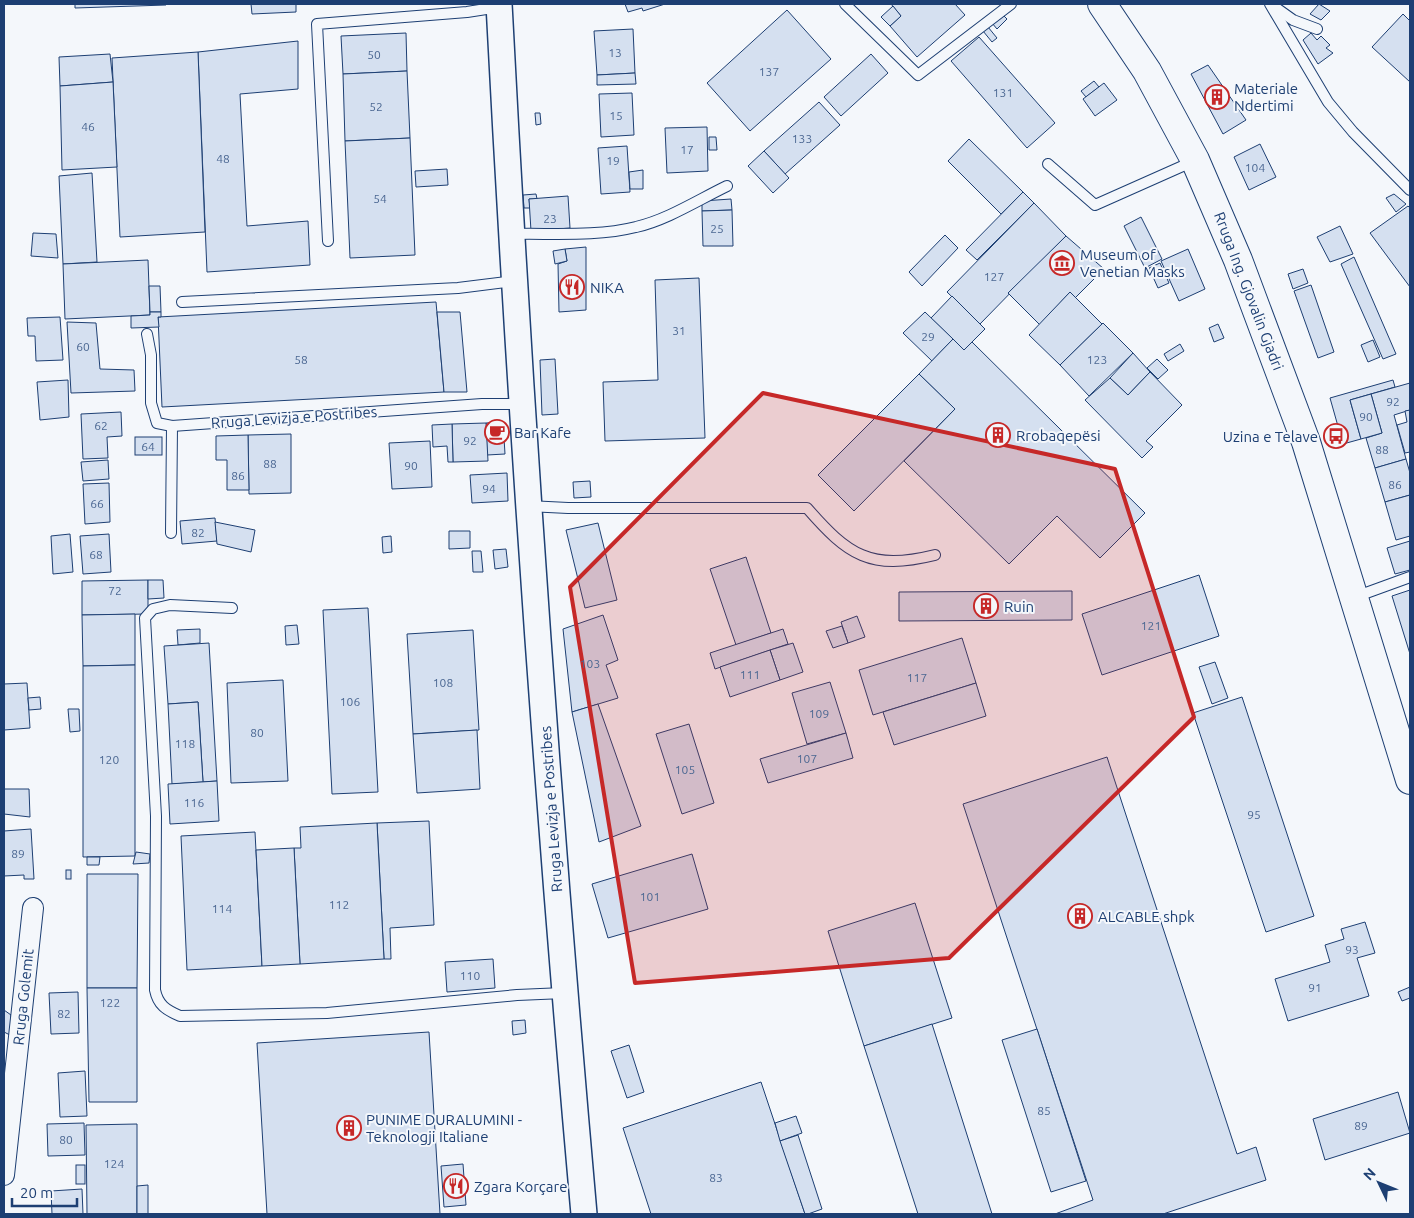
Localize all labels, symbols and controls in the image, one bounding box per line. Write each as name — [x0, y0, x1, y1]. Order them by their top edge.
house number: 13 — [608, 46, 622, 59]
house number: 50 — [367, 48, 381, 61]
house number: 137 — [759, 65, 779, 78]
place label: Materiale Ndertimi — [1234, 80, 1298, 114]
building icon: Materiale Ndertimi — [1204, 84, 1230, 110]
house number: 131 — [993, 86, 1013, 99]
house number: 52 — [369, 100, 383, 113]
house number: 15 — [609, 109, 623, 122]
house number: 46 — [81, 120, 95, 133]
house number: 133 — [792, 132, 812, 145]
house number: 17 — [680, 143, 694, 156]
house number: 48 — [216, 152, 230, 165]
house number: 19 — [606, 154, 620, 167]
house number: 104 — [1245, 161, 1265, 174]
house number: 54 — [373, 192, 387, 205]
street label: Rruga Ing. Gjovalin Gjadri — [1211, 210, 1287, 372]
house number: 23 — [543, 212, 557, 225]
house number: 25 — [710, 222, 724, 235]
place label: Museum of Venetian Masks — [1080, 246, 1185, 280]
museum icon: Museum of Venetian Masks — [1049, 250, 1075, 276]
house number: 127 — [984, 270, 1004, 283]
restaurant icon: NIKA — [559, 274, 585, 300]
place label: NIKA — [590, 279, 624, 296]
house number: 31 — [672, 324, 686, 337]
house number: 29 — [921, 330, 935, 343]
house number: 60 — [76, 340, 90, 353]
house number: 58 — [294, 353, 308, 366]
house number: 123 — [1087, 353, 1107, 366]
house number: 92 — [1386, 395, 1400, 408]
street label: Rruga Levizja e Postribes — [210, 403, 378, 431]
house number: 90 — [1359, 410, 1373, 423]
house number: 62 — [94, 419, 108, 432]
cafe icon: Bar Kafe — [484, 419, 510, 445]
building icon: Rrobaqepësi — [985, 422, 1011, 448]
bus stop icon: Uzina e Telave — [1323, 423, 1349, 449]
place label: Bar Kafe — [514, 424, 571, 441]
place label: Rrobaqepësi — [1016, 427, 1101, 444]
place label: Uzina e Telave — [1223, 428, 1318, 445]
house number: 92 — [463, 434, 477, 447]
house number: 64 — [141, 440, 155, 453]
house number: 88 — [1375, 443, 1389, 456]
house number: 88 — [263, 457, 277, 470]
house number: 90 — [404, 459, 418, 472]
house number: 86 — [231, 469, 245, 482]
house number: 86 — [1388, 478, 1402, 491]
house number: 94 — [482, 482, 496, 495]
house number: 66 — [90, 497, 104, 510]
house number: 82 — [191, 526, 205, 539]
house number: 68 — [89, 548, 103, 561]
house number: 72 — [108, 584, 122, 597]
building icon: Ruin — [973, 593, 999, 619]
place label: Ruin — [1004, 598, 1034, 615]
house number: 121 — [1141, 619, 1161, 632]
house number: 103 — [580, 657, 600, 670]
house number: 111 — [740, 668, 760, 681]
house number: 117 — [907, 671, 927, 684]
house number: 108 — [433, 676, 453, 689]
house number: 106 — [340, 695, 360, 708]
house number: 109 — [809, 707, 829, 720]
street label: Rruga Levizja e Postribes — [537, 725, 565, 893]
house number: 80 — [250, 726, 264, 739]
house number: 118 — [175, 737, 195, 750]
house number: 107 — [797, 752, 817, 765]
house number: 120 — [99, 753, 119, 766]
house number: 105 — [675, 763, 695, 776]
house number: 116 — [184, 796, 204, 809]
house number: 95 — [1247, 808, 1261, 821]
house number: 89 — [11, 847, 25, 860]
house number: 101 — [640, 890, 660, 903]
house number: 112 — [329, 898, 349, 911]
house number: 114 — [212, 902, 232, 915]
building icon: ALCABLE shpk — [1067, 903, 1093, 929]
place label: ALCABLE shpk — [1098, 908, 1195, 925]
house number: 93 — [1345, 943, 1359, 956]
street label: Rruga Golemit — [9, 948, 37, 1046]
house number: 110 — [460, 969, 480, 982]
house number: 91 — [1308, 981, 1322, 994]
house number: 122 — [100, 996, 120, 1009]
house number: 82 — [57, 1007, 71, 1020]
house number: 85 — [1037, 1104, 1051, 1117]
place label: PUNIME DURALUMINI - Teknologji Italiane — [366, 1111, 522, 1145]
building icon: PUNIME DURALUMINI - Teknologji Italiane — [336, 1115, 362, 1141]
house number: 89 — [1354, 1119, 1368, 1132]
house number: 80 — [59, 1133, 73, 1146]
house number: 124 — [104, 1157, 124, 1170]
north arrow — [1354, 1158, 1404, 1208]
text: N — [1360, 1165, 1379, 1183]
house number: 83 — [709, 1171, 723, 1184]
restaurant icon: Zgara Korçare — [443, 1173, 469, 1199]
scale bar — [12, 1176, 78, 1208]
place label: Zgara Korçare — [474, 1178, 567, 1195]
text: 20 m — [20, 1184, 53, 1201]

